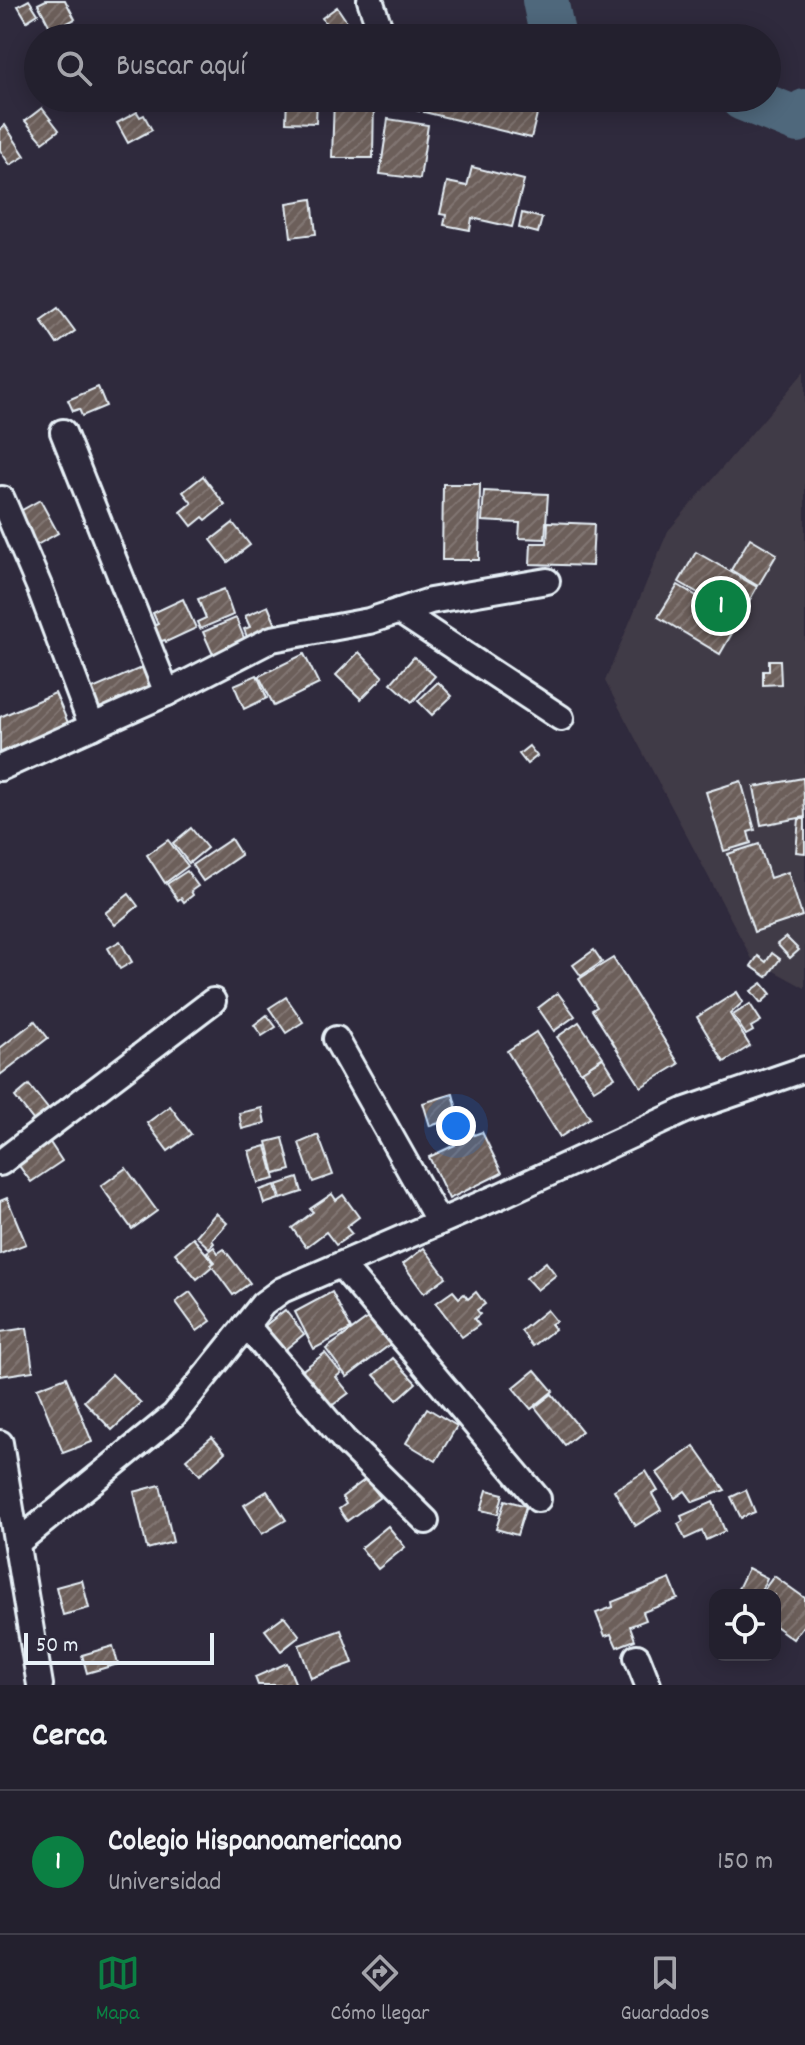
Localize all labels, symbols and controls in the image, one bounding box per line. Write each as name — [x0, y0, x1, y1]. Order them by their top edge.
search box — [24, 24, 781, 112]
icon: search — [52, 46, 96, 90]
text: Buscar aquí — [116, 47, 246, 90]
pin: 1 — [695, 576, 747, 636]
your location — [436, 1106, 476, 1146]
map controls — [709, 1589, 781, 1661]
button: locate — [709, 1589, 781, 1661]
scale bar — [24, 1629, 214, 1665]
text: 50 m — [36, 1631, 78, 1662]
text: Cerca — [32, 1713, 106, 1762]
text: Colegio Hispanoamericano — [108, 1822, 402, 1865]
text: 1 — [55, 1844, 61, 1881]
text: 150 m — [717, 1844, 773, 1881]
text: Universidad — [108, 1865, 222, 1902]
tab: Mapa — [96, 1951, 140, 2030]
tab: Cómo llegar — [331, 1951, 429, 2030]
tab: Guardados — [620, 1951, 709, 2030]

